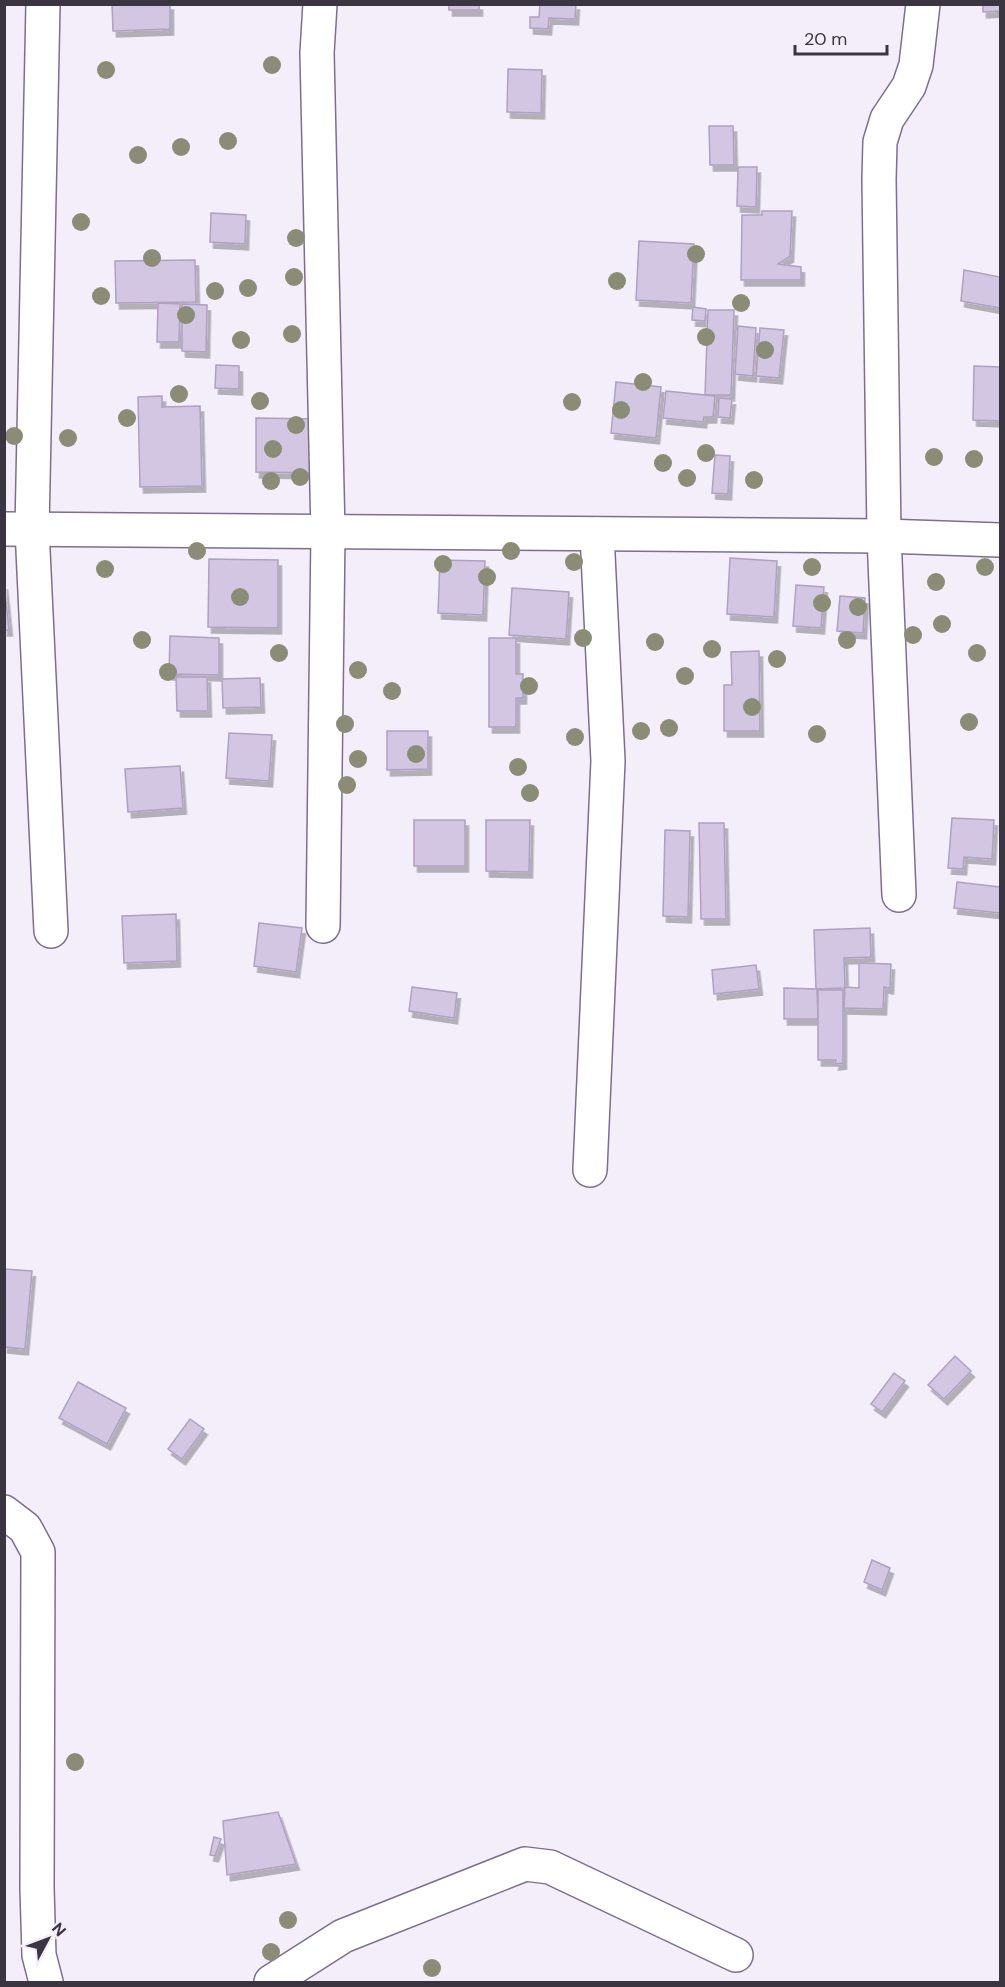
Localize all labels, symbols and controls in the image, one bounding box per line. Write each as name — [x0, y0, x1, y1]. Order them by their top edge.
scale bar — [795, 18, 886, 56]
text: 20 m — [804, 27, 847, 51]
north arrow — [18, 1909, 78, 1969]
text: N — [47, 1918, 71, 1941]

